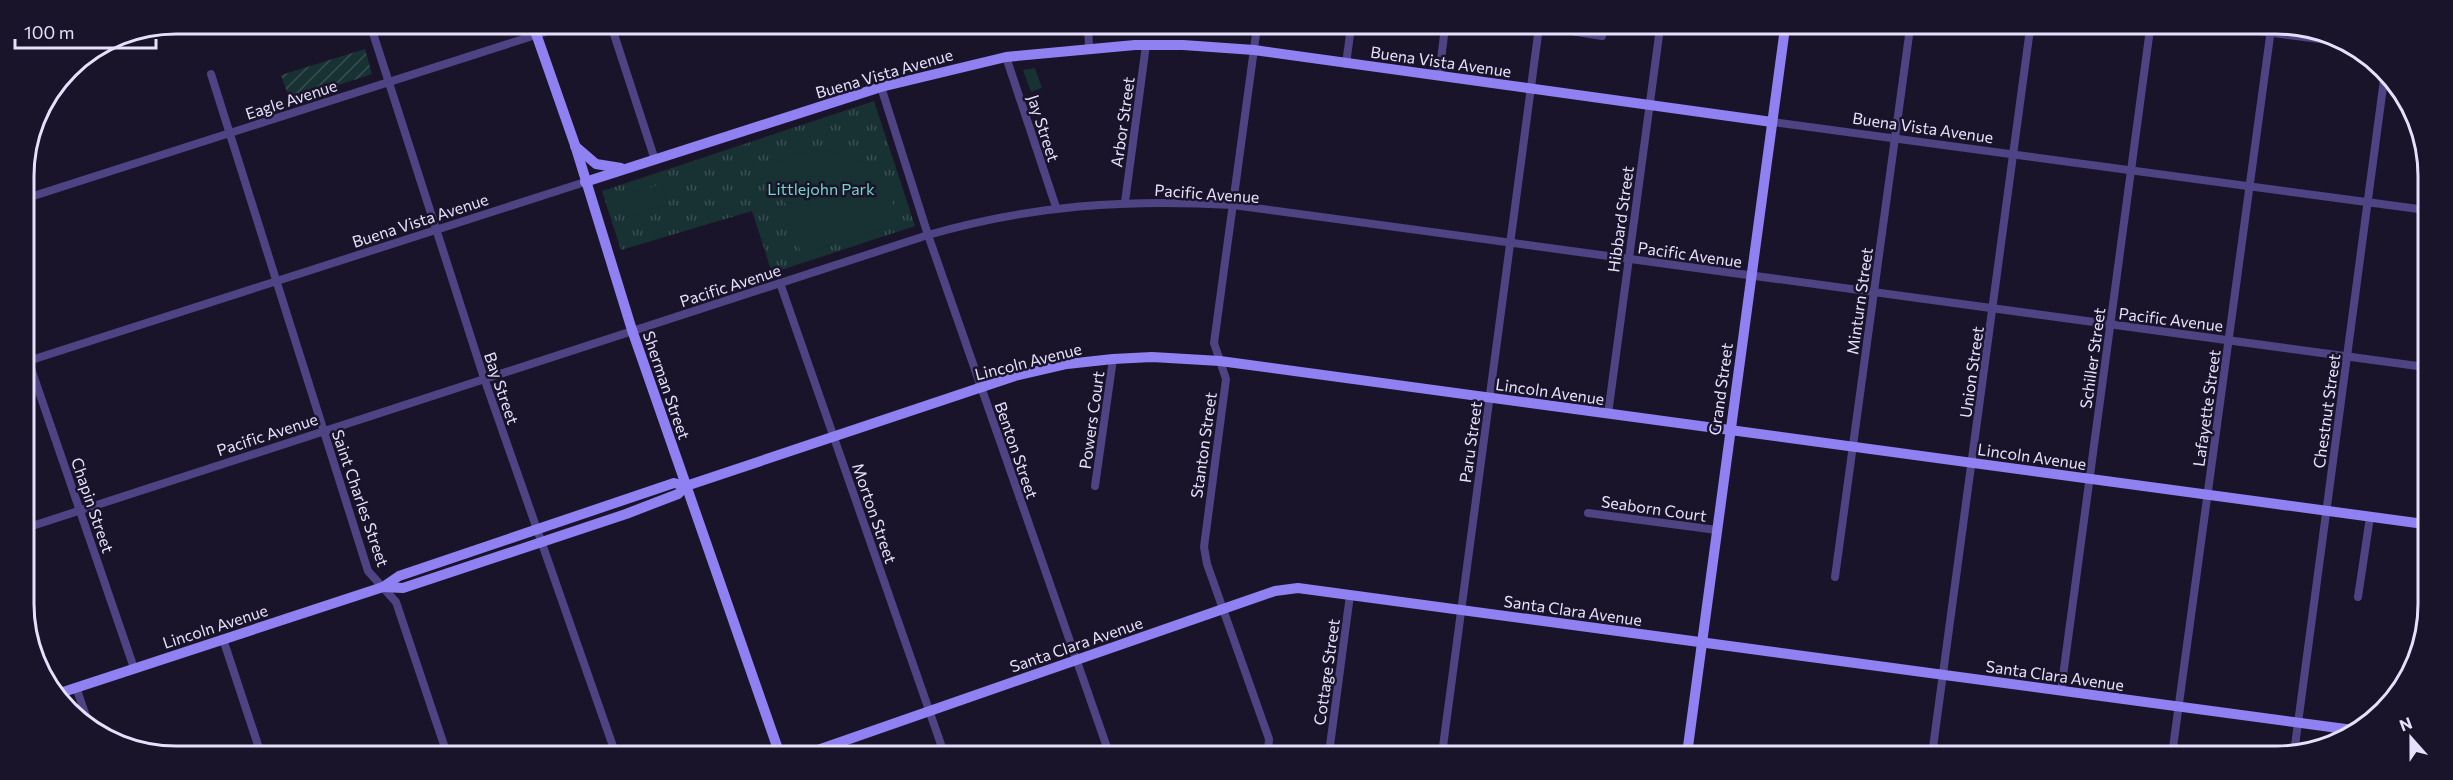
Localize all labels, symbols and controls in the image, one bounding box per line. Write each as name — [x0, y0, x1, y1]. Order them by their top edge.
scale bar — [15, 12, 156, 50]
text: 100 m — [24, 21, 74, 43]
street label: Buena Vista Avenue — [1369, 42, 1513, 80]
street label: Buena Vista Avenue — [813, 44, 955, 102]
street label: Eagle Avenue — [243, 75, 339, 123]
street label: Arbor Street — [1106, 75, 1138, 168]
street label: Jay Street — [1024, 92, 1064, 164]
street label: Buena Vista Avenue — [1851, 108, 1995, 146]
street label: Hibbard Street — [1603, 164, 1637, 273]
park label: Littlejohn Park — [767, 179, 875, 198]
street label: Pacific Avenue — [1154, 180, 1260, 206]
street label: Buena Vista Avenue — [350, 189, 490, 251]
street label: Pacific Avenue — [1637, 237, 1743, 271]
street label: Minturn Street — [1842, 246, 1876, 356]
street label: Pacific Avenue — [677, 260, 783, 310]
street label: Pacific Avenue — [2118, 303, 2224, 335]
street label: Schiller Street — [2076, 306, 2109, 410]
street label: Union Street — [1955, 325, 1987, 419]
street label: Sherman Street — [640, 328, 695, 442]
street label: Lincoln Avenue — [973, 339, 1083, 383]
street label: Grand Street — [1704, 341, 1736, 436]
street label: Lafayette Street — [2188, 348, 2224, 468]
street label: Bay Street — [481, 349, 523, 427]
street label: Chestnut Street — [2309, 352, 2343, 469]
street label: Powers Court — [1075, 369, 1107, 470]
street label: Lincoln Avenue — [1494, 374, 1606, 408]
street label: Stanton Street — [1186, 390, 1220, 499]
street label: Benton Street — [992, 399, 1043, 501]
street label: Paru Street — [1455, 400, 1485, 484]
street label: Pacific Avenue — [214, 409, 320, 459]
street label: Saint Charles Street — [329, 427, 394, 569]
street label: Lincoln Avenue — [1976, 439, 2088, 473]
street label: Chapin Street — [68, 455, 118, 556]
street label: Morton Street — [849, 460, 901, 566]
street label: Seaborn Court — [1600, 491, 1708, 525]
street label: Santa Clara Avenue — [1503, 591, 1643, 629]
street label: Lincoln Avenue — [160, 600, 270, 652]
street label: Santa Clara Avenue — [1007, 612, 1145, 676]
street label: Cottage Street — [1309, 617, 1343, 726]
street label: Santa Clara Avenue — [1985, 656, 2125, 694]
north arrow — [2381, 708, 2441, 768]
text: N — [2396, 713, 2414, 735]

